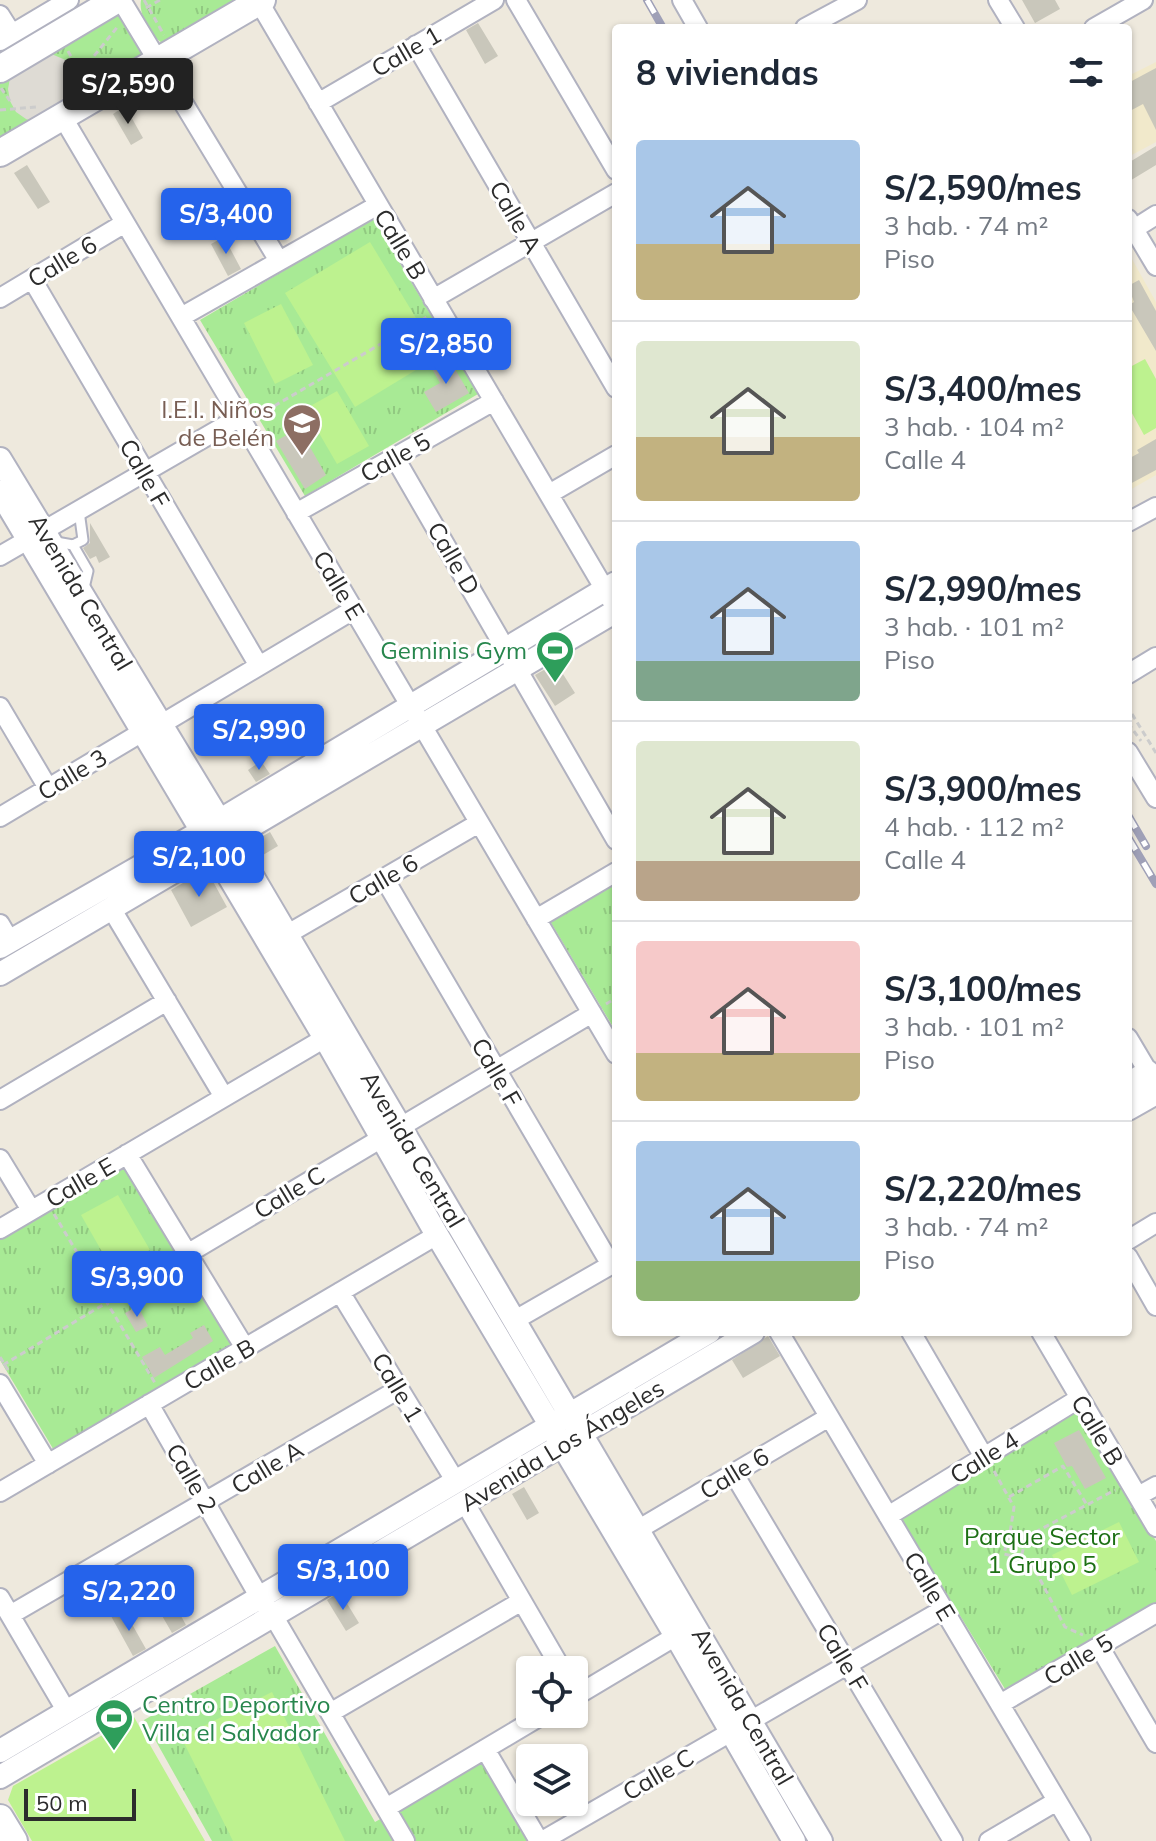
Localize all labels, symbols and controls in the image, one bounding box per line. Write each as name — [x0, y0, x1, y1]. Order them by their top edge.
street label: Calle 1 — [366, 19, 446, 83]
icon: filters — [1064, 50, 1108, 94]
text: 8 viviendas — [636, 51, 819, 94]
pin: S/2,590 — [54, 58, 202, 126]
text: S/2,590 — [81, 67, 175, 100]
text: S/2,590/mes — [884, 166, 1082, 209]
icon: home — [700, 172, 796, 268]
street label: Calle A — [483, 175, 549, 259]
pin: S/3,400 — [152, 188, 300, 256]
text: S/3,400 — [179, 197, 273, 230]
street label: Calle B — [368, 203, 434, 285]
text: 3 hab. · 74 m² — [884, 209, 1048, 242]
street label: Calle 6 — [22, 229, 102, 293]
text: Piso — [884, 242, 935, 275]
pin: S/2,850 — [372, 318, 520, 386]
text: S/2,850 — [399, 327, 493, 360]
text: S/3,400/mes — [884, 367, 1082, 410]
icon: home — [700, 373, 796, 469]
place label: I.E.I. Niños de Belén — [161, 394, 274, 452]
school or university icon: I.E.I. Niños de Belén — [281, 402, 323, 457]
text: 3 hab. · 104 m² — [884, 410, 1064, 443]
street label: Calle 5 — [355, 426, 435, 488]
street label: Calle F — [113, 433, 177, 513]
text: Calle 4 — [884, 443, 966, 476]
street label: Avenida Central — [22, 508, 140, 676]
street label: Calle D — [421, 516, 487, 600]
street label: Calle E — [307, 545, 371, 625]
text: S/2,990/mes — [884, 567, 1082, 610]
icon: home — [700, 573, 796, 669]
text: 3 hab. · 101 m² — [884, 610, 1064, 643]
sports icon: Geminis Gym — [534, 629, 576, 684]
place label: Geminis Gym — [380, 635, 527, 665]
text: Piso — [884, 643, 935, 676]
pin: S/2,990 — [185, 704, 333, 772]
text: S/2,990 — [212, 713, 306, 746]
street label: Calle 3 — [32, 742, 112, 806]
text: S/3,900/mes — [884, 767, 1082, 810]
icon: home — [700, 773, 796, 869]
text: 4 hab. · 112 m² — [884, 810, 1064, 843]
pin: S/2,100 — [125, 831, 273, 899]
text: S/2,100 — [152, 840, 246, 873]
text: Calle 4 — [884, 843, 966, 876]
street label: Calle 6 — [343, 847, 423, 911]
text: S/3,100/mes — [884, 967, 1082, 1010]
icon: home — [700, 973, 796, 1069]
text: 3 hab. · 101 m² — [884, 1010, 1064, 1043]
street label: Calle F — [465, 1032, 529, 1112]
text: Piso — [884, 1043, 935, 1076]
street label: Avenida Central — [354, 1065, 472, 1233]
street label: Calle E — [40, 1150, 120, 1214]
street label: Calle C — [248, 1159, 330, 1225]
text: S/2,220/mes — [884, 1167, 1082, 1210]
icon: home — [700, 1173, 796, 1269]
text: 3 hab. · 74 m² — [884, 1210, 1048, 1243]
text: Piso — [884, 1243, 935, 1276]
pin: S/3,900 — [63, 1251, 211, 1319]
text: S/3,900 — [90, 1260, 184, 1293]
street label: Calle B — [178, 1332, 260, 1396]
street label: Calle 1 — [366, 1347, 430, 1427]
street label: Avenida Los Ángeles — [455, 1372, 669, 1518]
street label: Calle B — [1065, 1389, 1131, 1471]
street label: Calle 4 — [944, 1424, 1024, 1490]
street label: Calle A — [225, 1434, 309, 1500]
street label: Calle 2 — [160, 1438, 224, 1518]
street label: Calle 6 — [694, 1441, 774, 1505]
park label: Parque Sector 1 Grupo 5 — [964, 1521, 1120, 1579]
pin: S/3,100 — [269, 1544, 417, 1612]
street label: Calle E — [898, 1546, 962, 1626]
text: S/3,100 — [296, 1553, 390, 1586]
pin: S/2,220 — [55, 1565, 203, 1633]
text: S/2,220 — [82, 1574, 176, 1607]
street label: Calle F — [811, 1617, 875, 1697]
street label: Avenida Central — [686, 1622, 800, 1790]
street label: Calle 5 — [1038, 1627, 1118, 1691]
map controls — [516, 1656, 588, 1816]
button: locate — [516, 1656, 588, 1728]
place label: Centro Deportivo Villa el Salvador — [142, 1689, 330, 1747]
sports icon: Centro Deportivo Villa el Salvador — [93, 1697, 135, 1752]
street label: Calle C — [617, 1742, 699, 1806]
button: layers — [516, 1744, 588, 1816]
scale bar — [24, 1785, 136, 1821]
text: 50 m — [36, 1789, 87, 1817]

